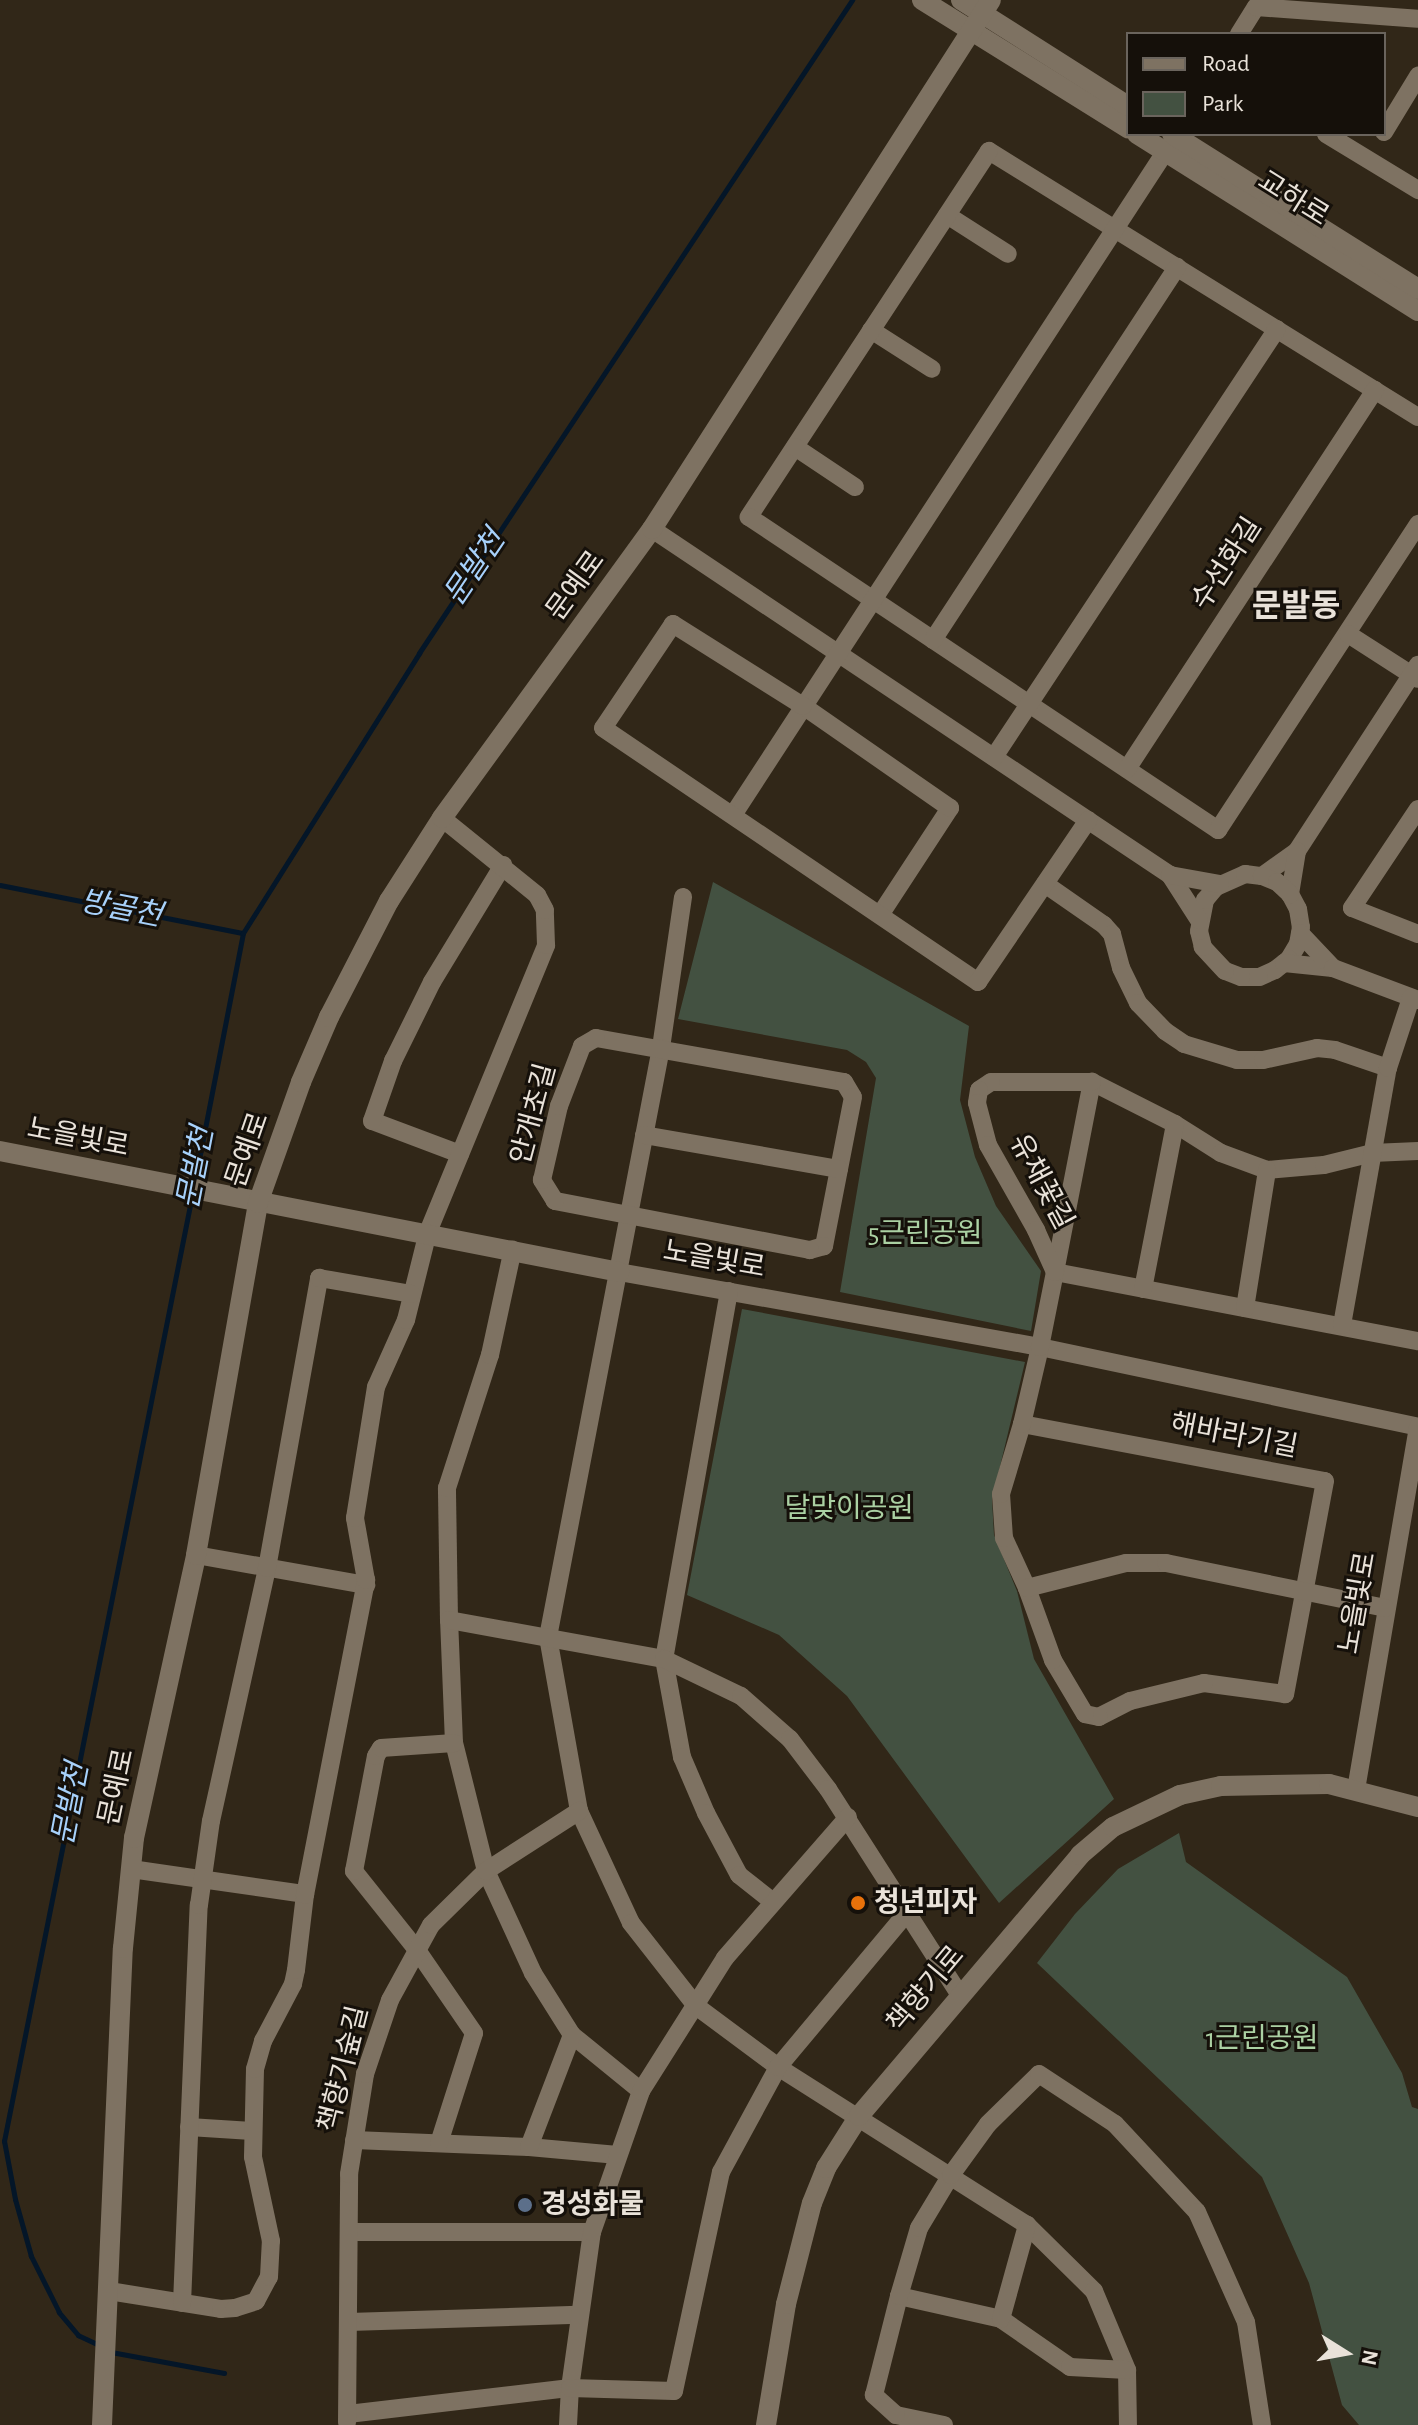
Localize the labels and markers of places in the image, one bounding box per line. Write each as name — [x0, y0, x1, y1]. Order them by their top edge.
place label: 청년피자 — [874, 1886, 977, 1920]
marker: 청년피자 — [849, 1894, 867, 1912]
place label: 경성화물 — [541, 2188, 644, 2222]
marker: 경성화물 — [516, 2196, 534, 2214]

